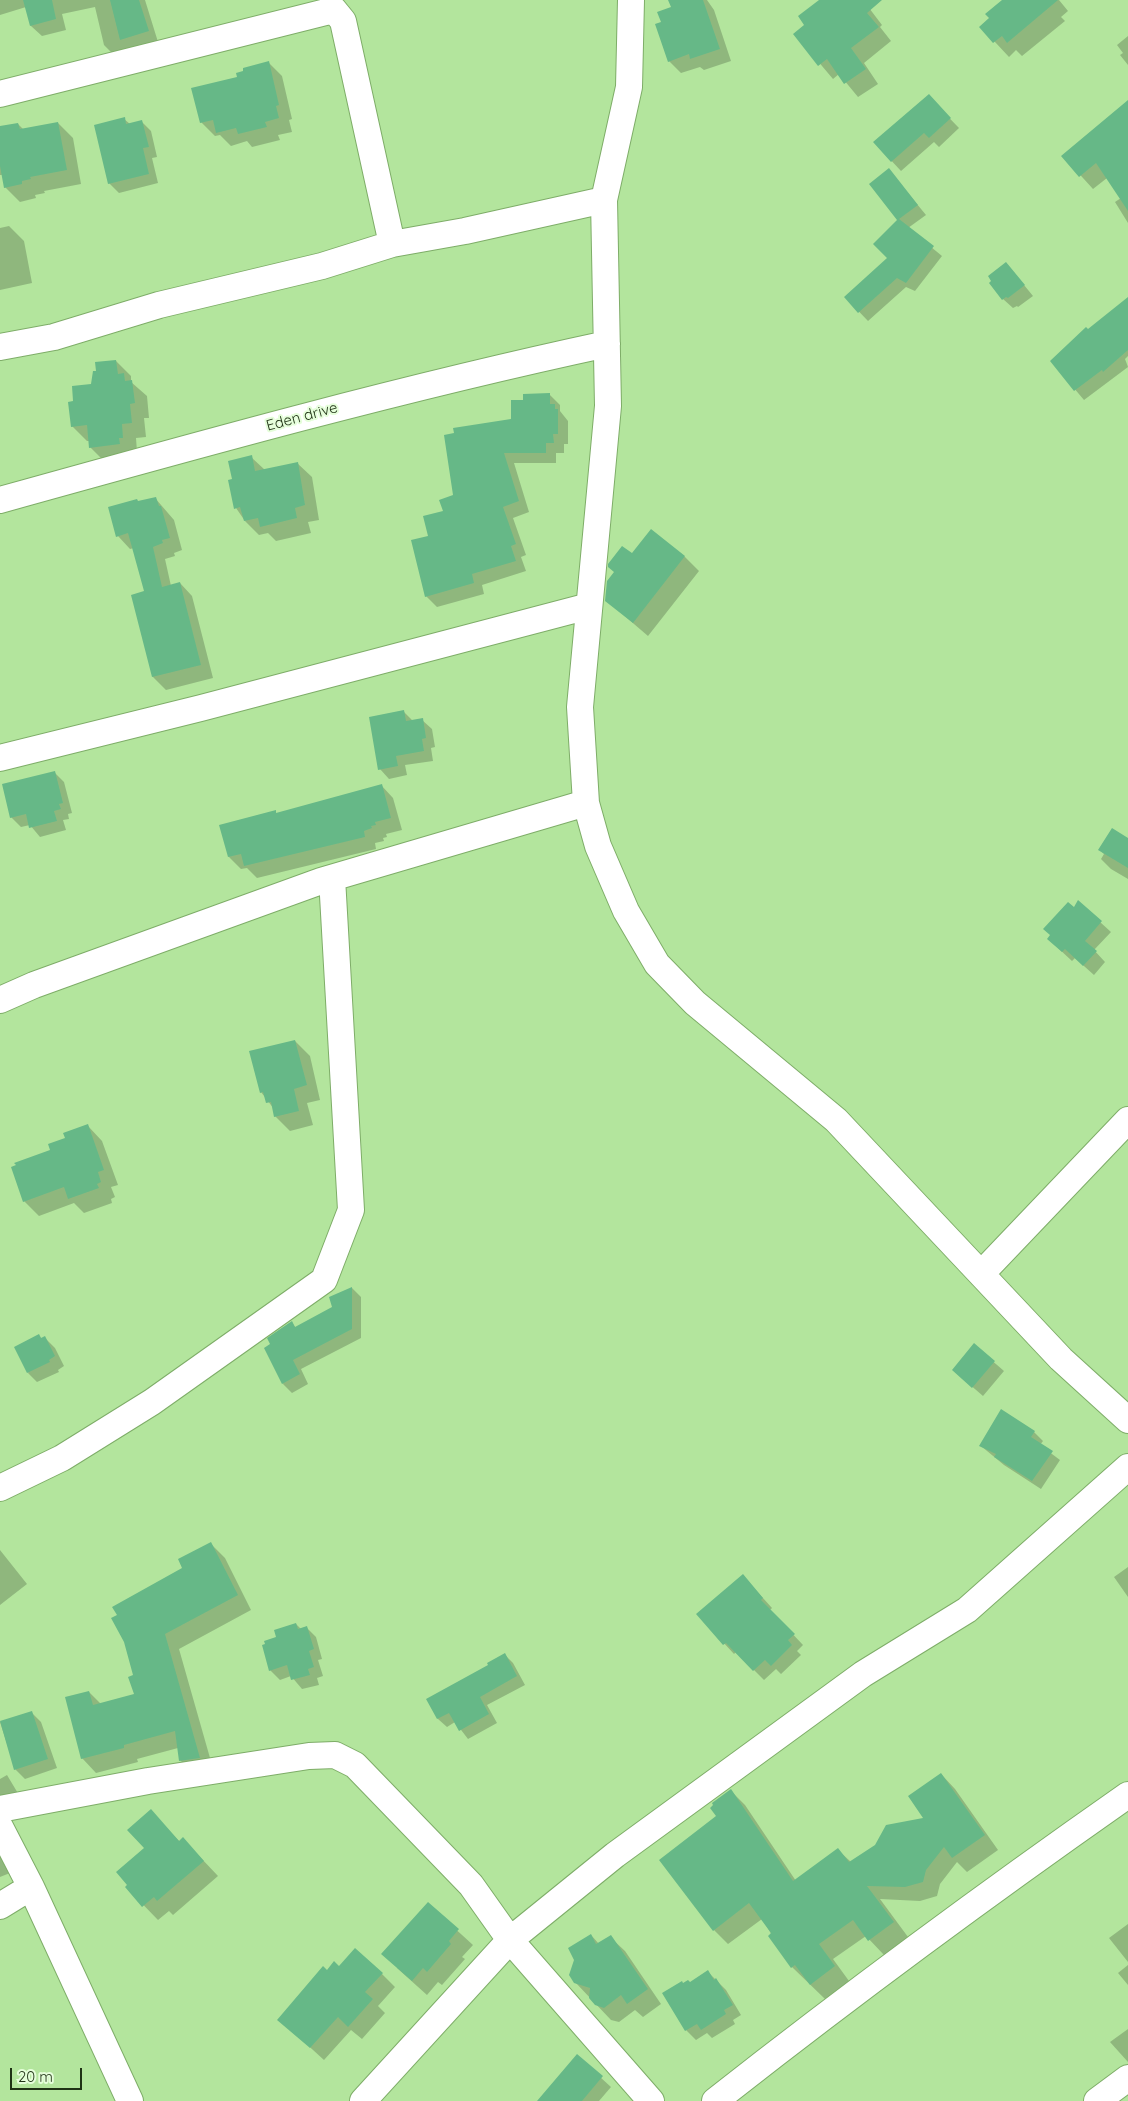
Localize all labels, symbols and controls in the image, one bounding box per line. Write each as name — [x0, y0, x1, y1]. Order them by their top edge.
street label: Eden drive — [264, 399, 340, 435]
scale bar — [12, 2058, 85, 2090]
text: 20 m — [18, 2067, 53, 2086]

